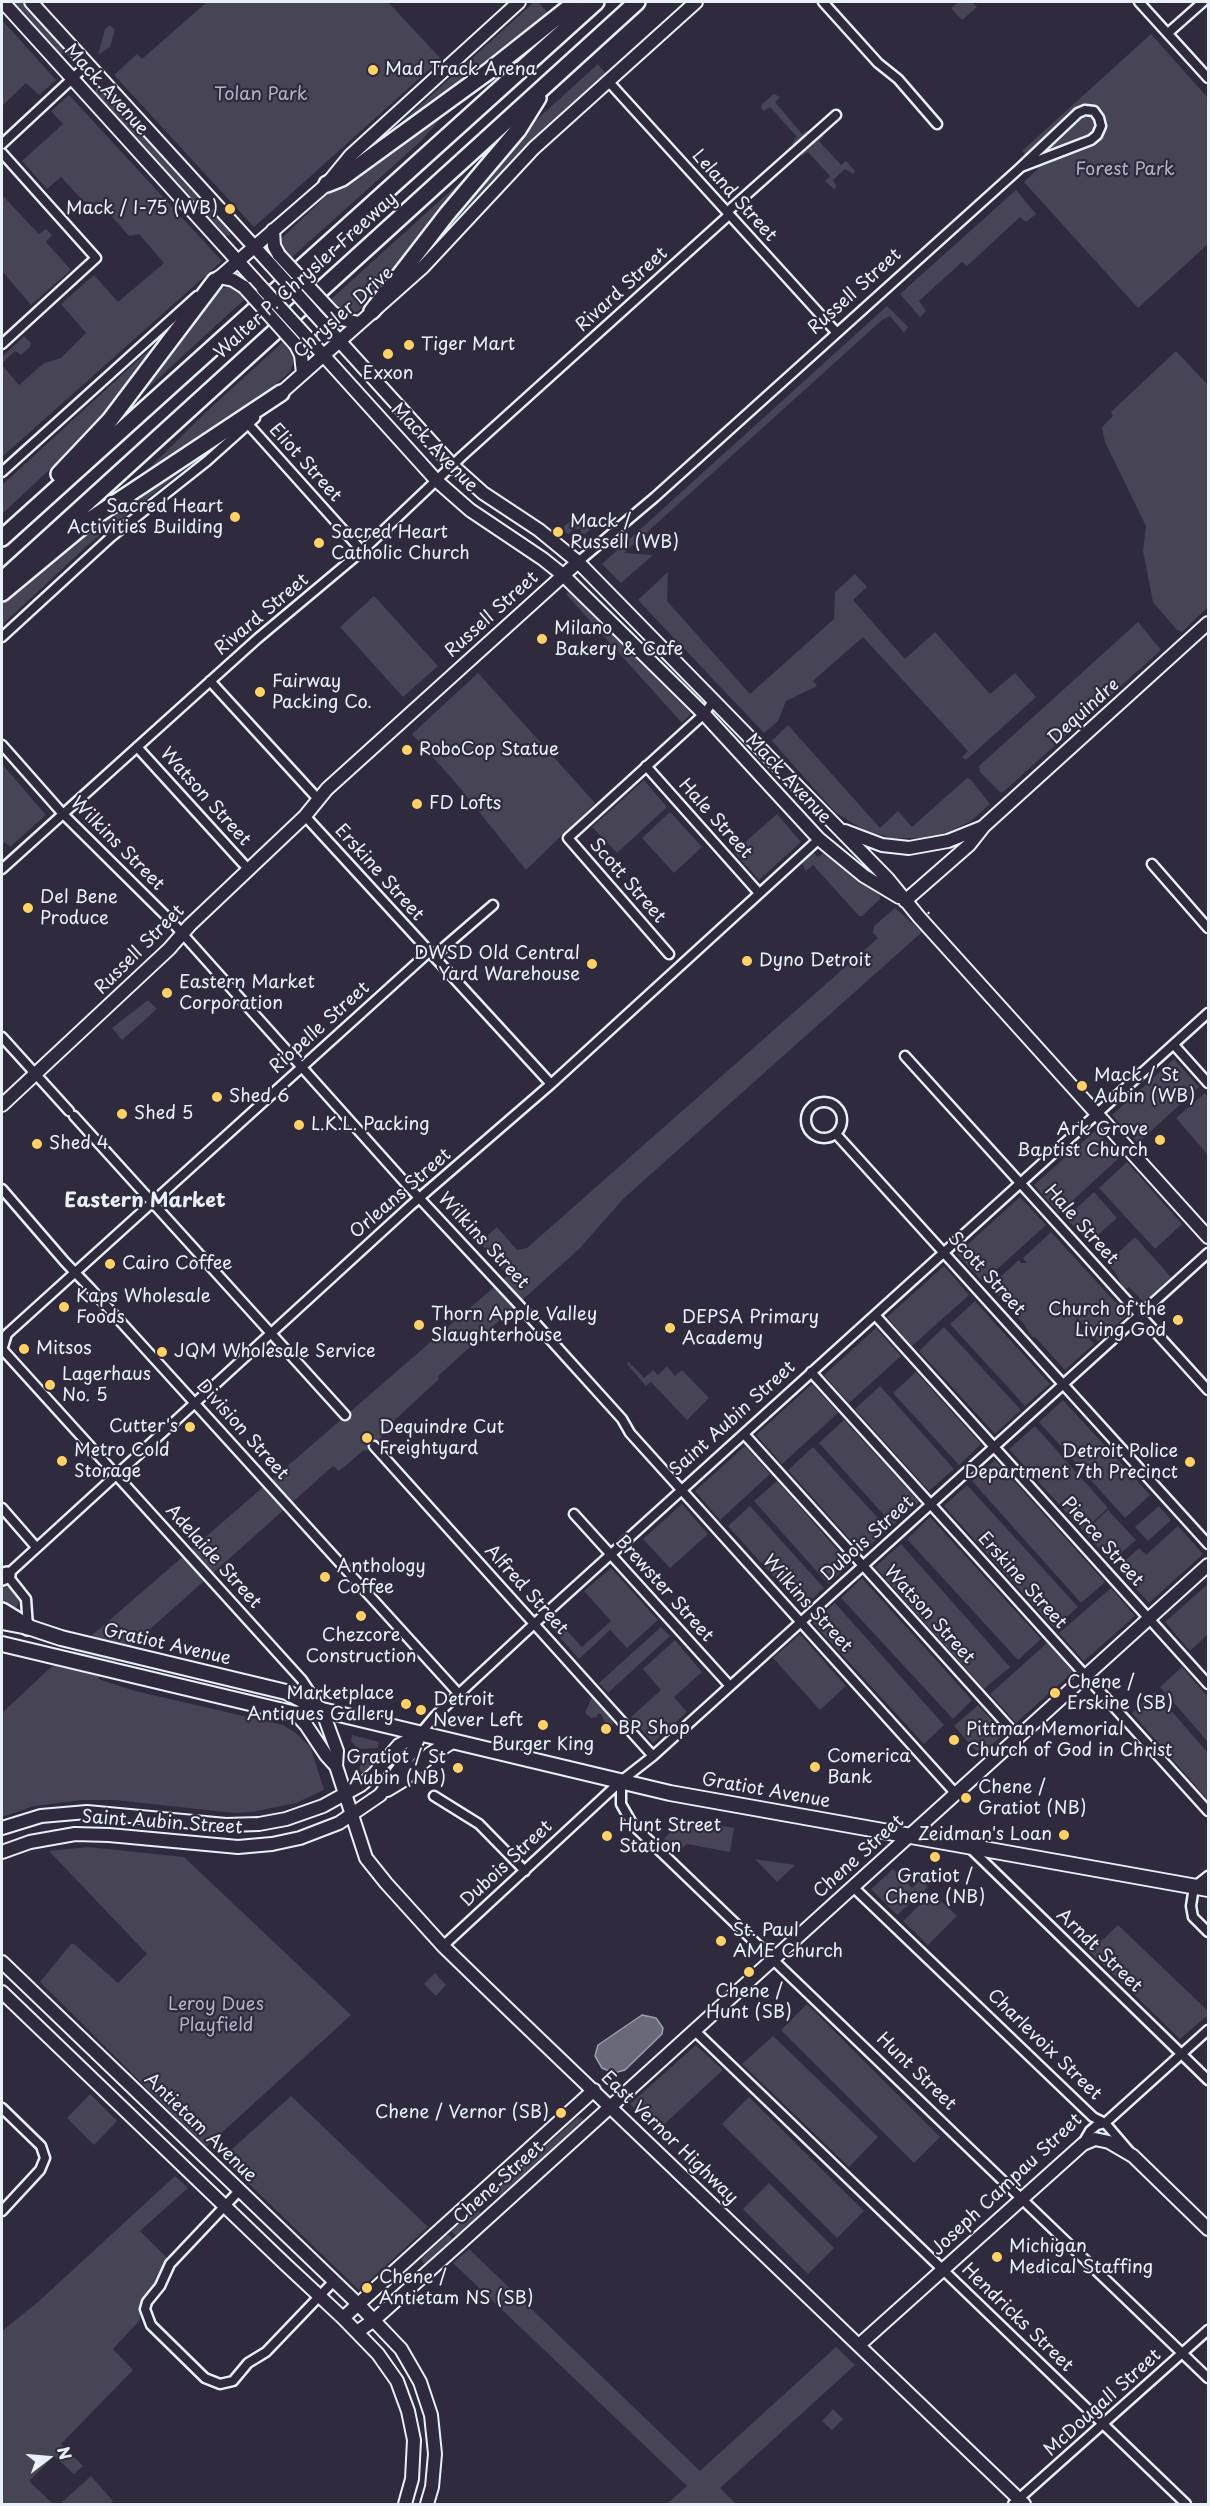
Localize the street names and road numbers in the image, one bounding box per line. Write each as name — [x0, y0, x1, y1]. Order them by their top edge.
street label: Mack Avenue — [59, 40, 153, 140]
street label: Leland Street — [687, 146, 781, 246]
street label: Walter P. Chrysler Freeway — [210, 188, 402, 364]
street label: Rivard Street — [572, 243, 672, 337]
street label: Russell Street — [804, 244, 906, 340]
street label: Chrysler Drive — [290, 263, 398, 363]
street label: Mack Avenue — [386, 399, 482, 497]
street label: Eliot Street — [264, 419, 346, 507]
street label: Russell Street — [441, 567, 543, 663]
street label: Rivard Street — [211, 569, 313, 661]
street label: Dequindre — [1044, 675, 1124, 749]
street label: Mack Avenue — [741, 729, 835, 829]
street label: Watson Street — [155, 743, 255, 851]
street label: Hale Street — [674, 775, 756, 863]
street label: Wilkins Street — [66, 793, 168, 895]
street label: Erskine Street — [330, 820, 428, 926]
street label: Scott Street — [584, 834, 670, 928]
street label: Russell Street — [91, 901, 189, 999]
street label: Riopelle Street — [266, 978, 374, 1078]
street label: Orleans Street — [346, 1144, 456, 1244]
street label: Hale Street — [1040, 1181, 1122, 1269]
street label: Wilkins Street — [433, 1188, 533, 1294]
street label: Scott Street — [943, 1228, 1029, 1320]
street label: Saint Aubin Street — [666, 1357, 800, 1481]
street label: Division Street — [191, 1375, 293, 1485]
street label: Dubois Street — [817, 1492, 919, 1586]
street label: Pierce Street — [1056, 1493, 1148, 1591]
street label: Adelaide Street — [161, 1501, 265, 1613]
street label: Erskine Street — [973, 1528, 1071, 1634]
street label: Brewster Street — [610, 1531, 718, 1647]
street label: Alfred Street — [480, 1540, 572, 1640]
street label: Wilkins Street — [758, 1551, 856, 1657]
street label: Watson Street — [879, 1561, 979, 1669]
street label: Gratiot Avenue — [101, 1620, 233, 1670]
street label: Gratiot Avenue — [700, 1769, 832, 1813]
street label: Saint Aubin Street — [81, 1807, 243, 1839]
street label: Chene Street — [809, 1811, 909, 1903]
street label: Dubois Street — [457, 1816, 557, 1912]
street label: Arndt Street — [1052, 1905, 1146, 1997]
street label: Charlevoix Street — [982, 1985, 1106, 2105]
street label: Hunt Street — [872, 2029, 960, 2115]
street label: East Vernor Highway — [596, 2067, 742, 2209]
street label: Antietam Avenue — [139, 2069, 261, 2187]
street label: Joseph Campau Street — [927, 2110, 1087, 2260]
street label: Chene Street — [449, 2137, 549, 2229]
street label: Hendricks Street — [957, 2259, 1077, 2377]
street label: McDougall Street — [1040, 2345, 1166, 2461]

